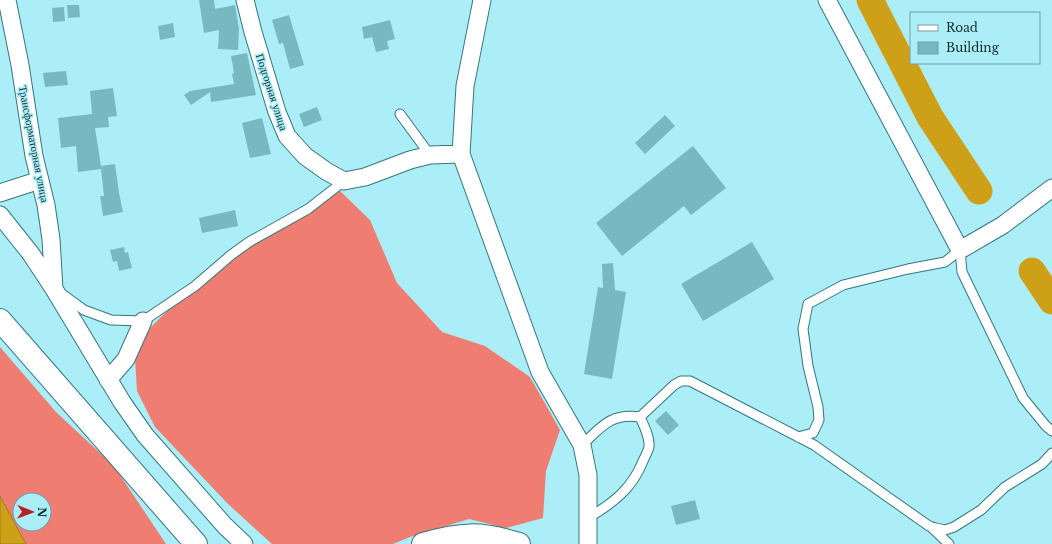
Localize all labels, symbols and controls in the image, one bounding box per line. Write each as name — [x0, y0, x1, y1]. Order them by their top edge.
legend — [910, 12, 1040, 64]
text: Road — [946, 20, 978, 35]
text: Building — [946, 40, 1000, 55]
street label: Подгорная улица — [253, 52, 291, 132]
street label: Трансформаторная улица — [16, 84, 52, 204]
north arrow — [12, 492, 52, 532]
text: N — [35, 507, 49, 518]

